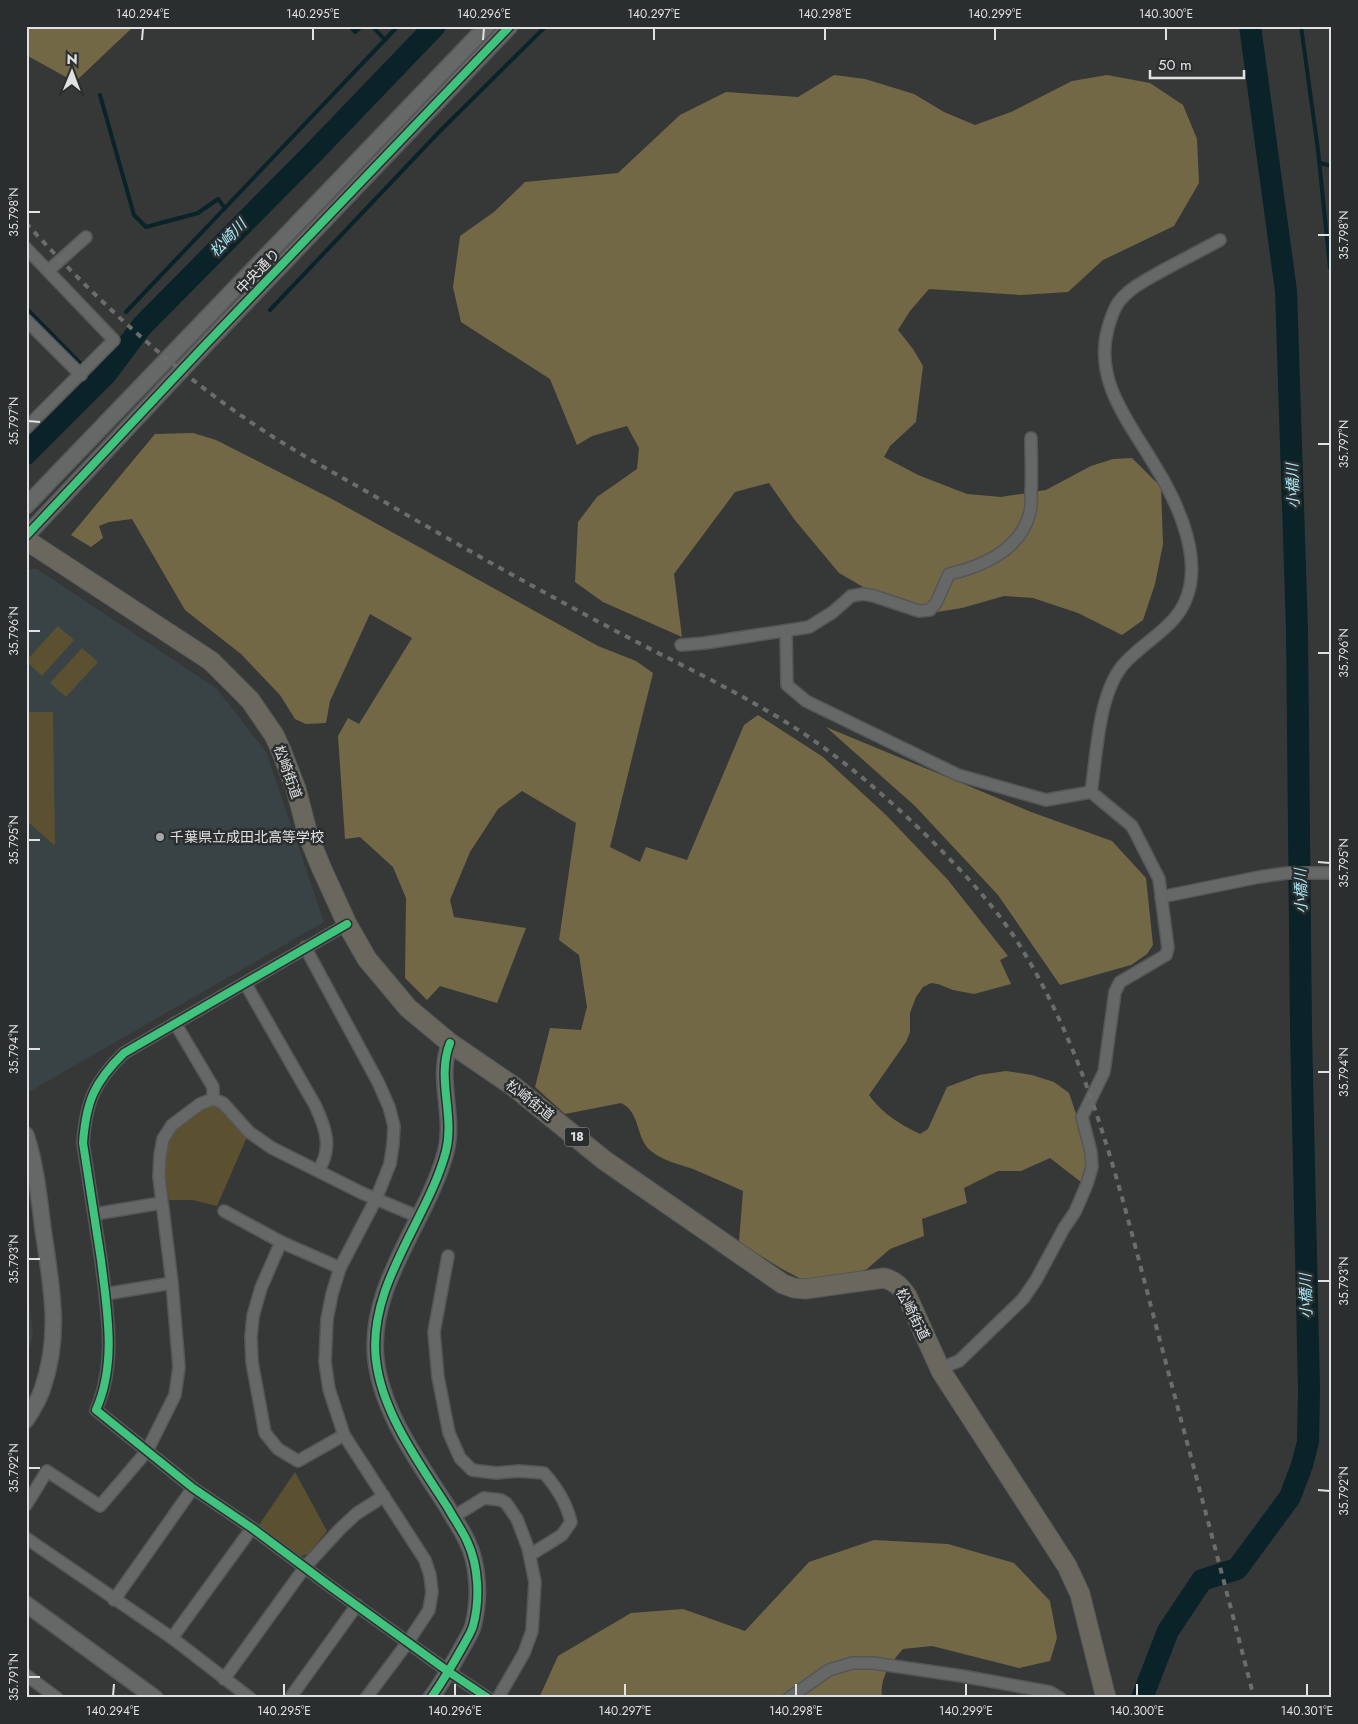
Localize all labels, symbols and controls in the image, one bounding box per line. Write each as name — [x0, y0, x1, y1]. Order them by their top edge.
text: 140.294°E — [116, 5, 170, 23]
text: 140.295°E — [286, 5, 340, 23]
text: 140.296°E — [457, 5, 511, 23]
text: 140.297°E — [628, 5, 680, 23]
text: 140.298°E — [798, 5, 852, 23]
text: 140.299°E — [968, 5, 1022, 23]
text: 140.300°E — [1139, 5, 1193, 23]
north arrow — [48, 48, 98, 98]
scale bar — [1150, 48, 1244, 80]
text: N — [66, 49, 78, 69]
text: 50 m — [1158, 54, 1192, 76]
text: 35.798°N — [5, 187, 23, 237]
text: 35.798°N — [1335, 210, 1353, 260]
water label: 松崎川 — [204, 213, 253, 262]
street label: 中央通り — [231, 244, 285, 298]
text: 35.797°N — [5, 397, 23, 445]
text: 35.797°N — [1335, 420, 1353, 468]
water label: 小橋川 — [1281, 461, 1305, 509]
text: 35.796°N — [5, 606, 23, 656]
text: 35.796°N — [1335, 628, 1353, 678]
street label: 松崎街道 — [269, 742, 307, 802]
text: 35.795°N — [5, 815, 23, 865]
place label: 千葉県立成田北高等学校 — [170, 827, 324, 847]
marker: 千葉県立成田北高等学校 — [154, 831, 166, 843]
text: 35.795°N — [1335, 838, 1353, 888]
water label: 小橋川 — [1290, 866, 1312, 914]
text: 35.794°N — [5, 1024, 23, 1074]
text: 35.794°N — [1335, 1047, 1353, 1097]
street label: 松崎街道 — [502, 1075, 558, 1125]
road number: 18 — [564, 1128, 590, 1146]
text: 35.793°N — [5, 1234, 23, 1284]
text: 35.793°N — [1335, 1256, 1353, 1306]
water label: 小橋川 — [1295, 1271, 1317, 1319]
street label: 松崎街道 — [891, 1285, 935, 1343]
text: 35.792°N — [5, 1443, 23, 1493]
text: 35.792°N — [1335, 1466, 1353, 1516]
text: 35.791°N — [5, 1653, 23, 1701]
text: 140.294°E — [86, 1702, 140, 1720]
text: 140.295°E — [257, 1702, 311, 1720]
text: 140.296°E — [428, 1702, 482, 1720]
text: 140.297°E — [599, 1702, 651, 1720]
text: 140.298°E — [769, 1702, 823, 1720]
text: 140.299°E — [939, 1702, 993, 1720]
text: 140.300°E — [1110, 1702, 1164, 1720]
text: 140.301°E — [1281, 1702, 1333, 1720]

